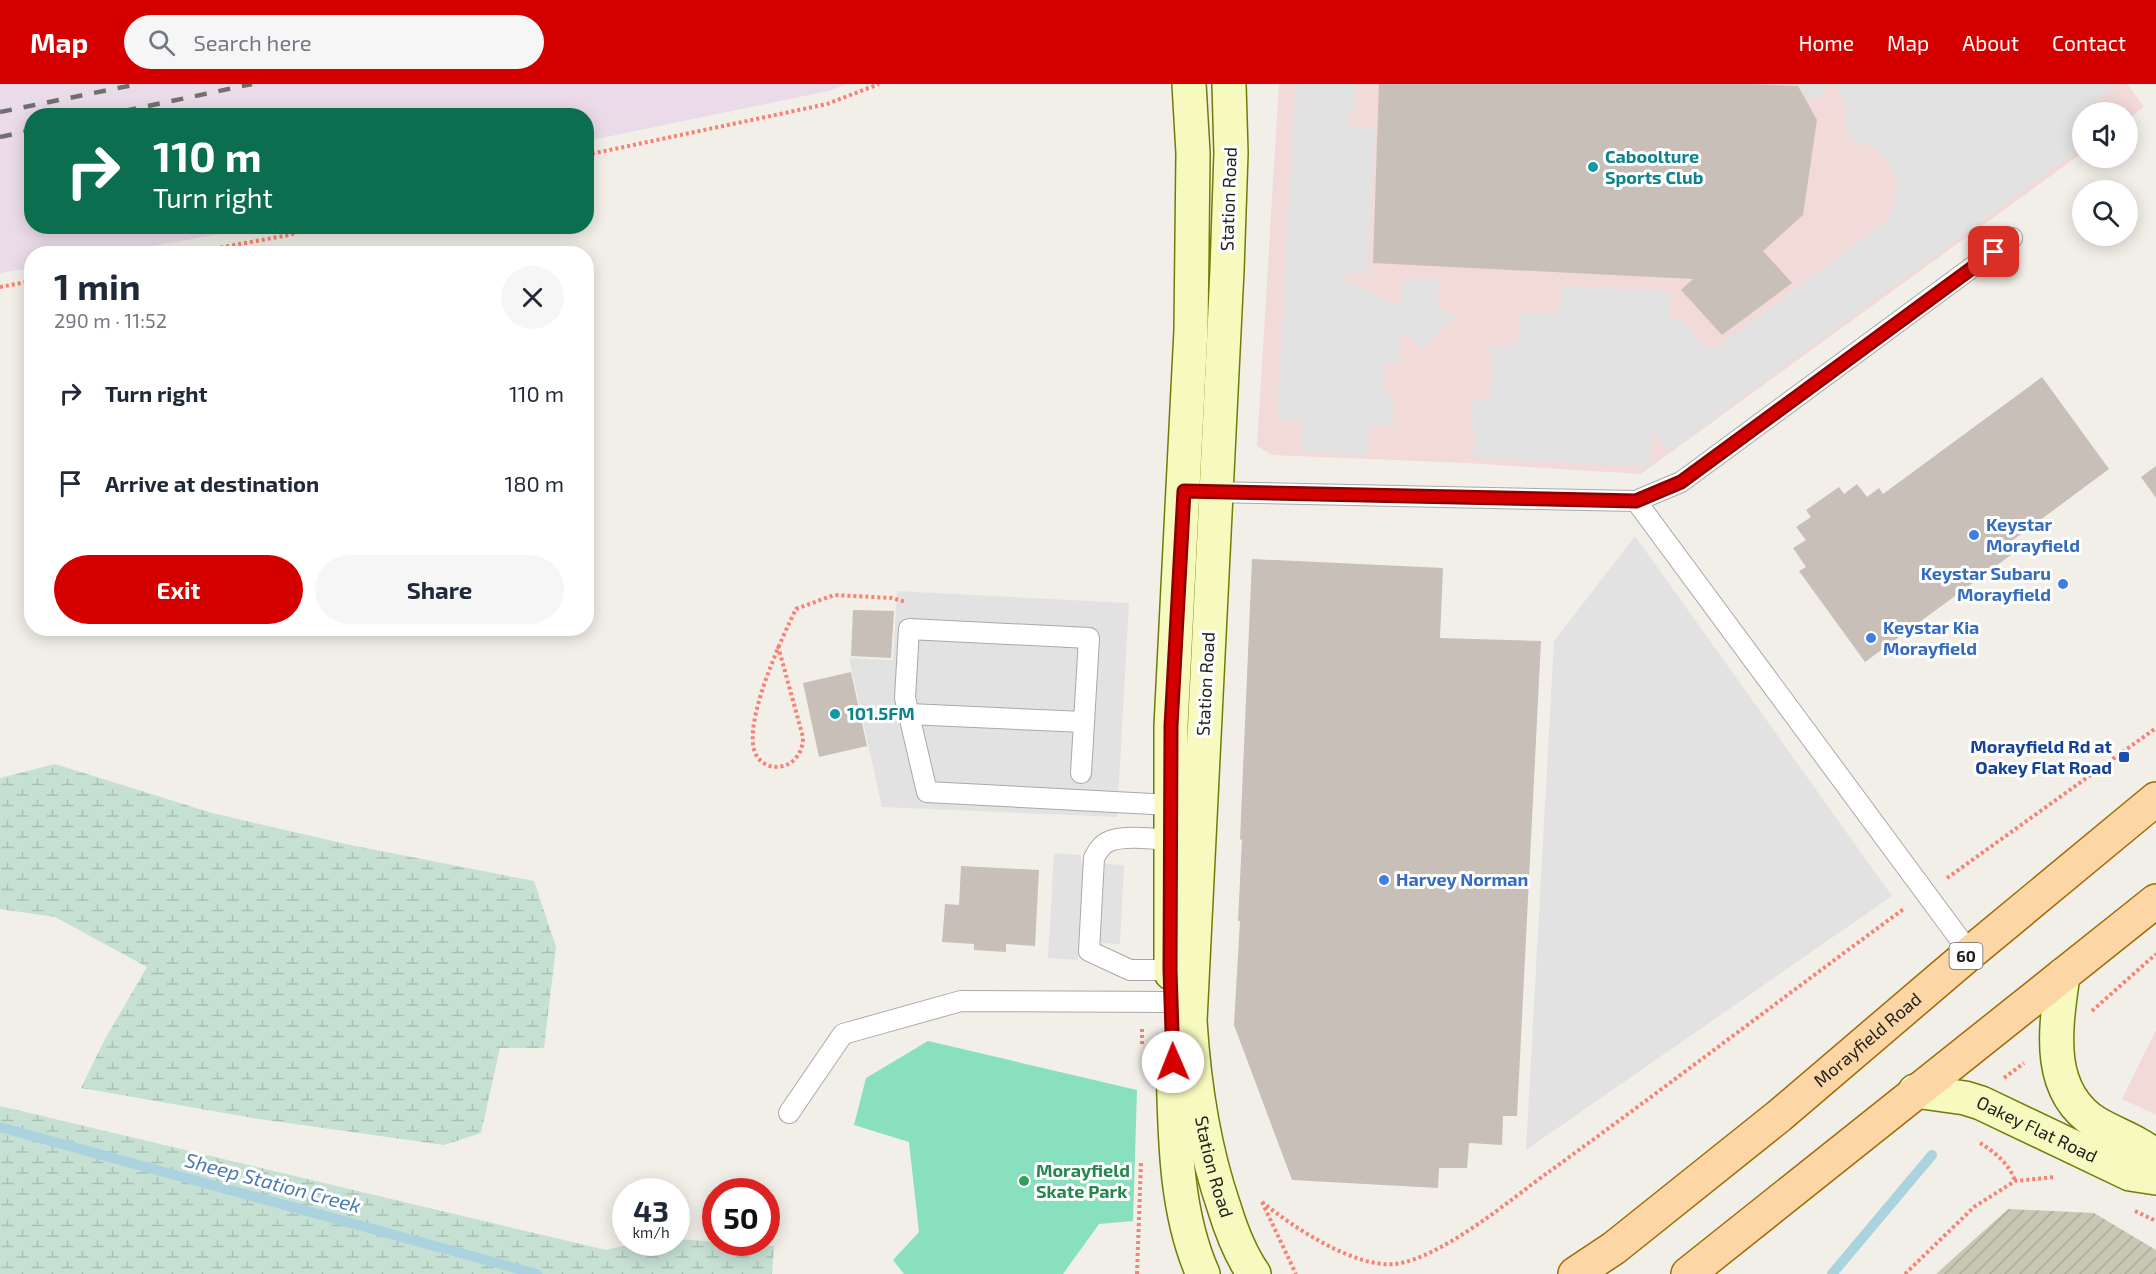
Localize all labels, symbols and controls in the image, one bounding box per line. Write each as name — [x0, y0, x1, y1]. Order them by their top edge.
search box — [124, 15, 544, 69]
text: Map — [30, 25, 88, 59]
icon: search — [145, 26, 178, 59]
text: Search here — [193, 29, 312, 55]
text: Home — [1798, 30, 1854, 55]
text: Map — [1887, 30, 1929, 55]
text: About — [1962, 30, 2019, 55]
text: Contact — [2052, 30, 2126, 55]
map controls — [2072, 102, 2138, 246]
button: sound — [2072, 102, 2138, 168]
text: 110 m — [153, 130, 262, 180]
icon: right — [54, 132, 132, 210]
place label: Caboolture Sports Club — [1605, 145, 1703, 188]
street label: Station Road — [1215, 147, 1241, 251]
marker: Caboolture Sports Club — [1586, 160, 1600, 174]
button: search — [2072, 180, 2138, 246]
text: Turn right — [153, 181, 273, 213]
pin — [1968, 226, 2019, 277]
icon: arrive — [1977, 235, 2010, 268]
text: 1 min — [54, 264, 141, 307]
button: close — [501, 266, 564, 329]
text: 290 m · 11:52 — [54, 308, 167, 332]
icon: right — [54, 377, 87, 410]
text: Turn right — [105, 380, 207, 406]
text: 110 m — [509, 380, 564, 406]
icon: arrive — [54, 467, 87, 500]
text: Arrive at destination — [105, 470, 319, 496]
text: 180 m — [504, 470, 564, 496]
place label: Keystar Morayfield — [1986, 513, 2080, 556]
marker: Keystar Morayfield — [1967, 528, 1981, 542]
button: Exit — [54, 555, 303, 624]
button: Share — [315, 555, 564, 624]
place label: Keystar Subaru Morayfield — [1921, 562, 2051, 605]
marker: Keystar Subaru Morayfield — [2056, 577, 2070, 591]
place label: Keystar Kia Morayfield — [1883, 616, 1979, 659]
street label: Station Road — [1191, 631, 1219, 737]
marker: Keystar Kia Morayfield — [1864, 631, 1878, 645]
place label: 101.5FM — [847, 702, 915, 724]
marker: 101.5FM — [828, 707, 842, 721]
place label: Morayfield Rd at Oakey Flat Road — [1970, 735, 2113, 778]
marker: Morayfield Rd at Oakey Flat Road — [2117, 750, 2131, 764]
place label: Harvey Norman — [1396, 868, 1528, 890]
marker: Harvey Norman — [1377, 873, 1391, 887]
road number: 60 — [1950, 943, 1982, 969]
street label: Morayfield Road — [1809, 987, 1925, 1091]
position arrow — [1141, 1030, 1205, 1094]
street label: Oakey Flat Road — [1973, 1091, 2101, 1167]
street label: Station Road — [1191, 1114, 1239, 1220]
water label: Sheep Station Creek — [183, 1147, 364, 1217]
place label: Morayfield Skate Park — [1036, 1159, 1130, 1202]
marker: Morayfield Skate Park — [1017, 1174, 1031, 1188]
speed limit sign: 50 — [702, 1178, 780, 1256]
text: 43 — [633, 1192, 669, 1228]
text: km/h — [632, 1223, 670, 1241]

